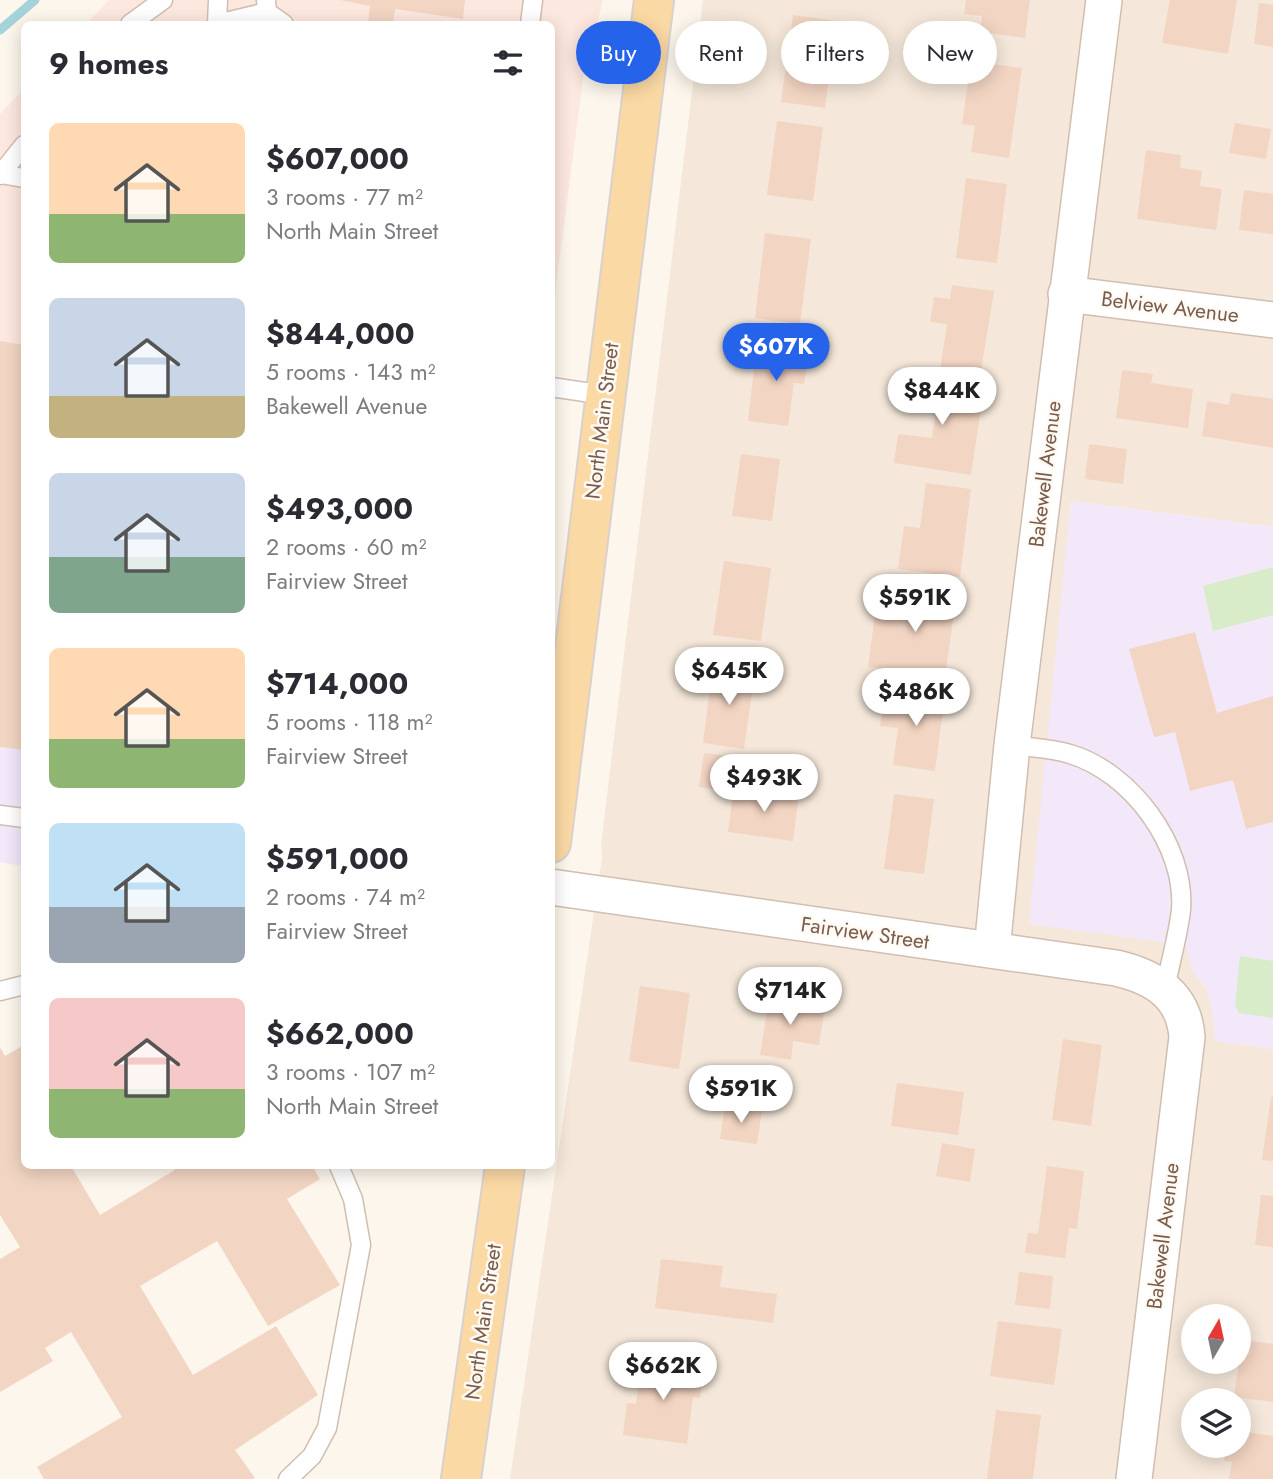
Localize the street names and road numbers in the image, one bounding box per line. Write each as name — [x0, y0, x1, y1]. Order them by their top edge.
street label: Belview Avenue — [1099, 284, 1241, 330]
street label: North Main Street — [578, 341, 626, 501]
street label: Bakewell Avenue — [1021, 399, 1069, 549]
street label: Fairview Street — [799, 909, 931, 957]
street label: Bakewell Avenue — [1139, 1161, 1187, 1311]
street label: North Main Street — [457, 1242, 509, 1402]

